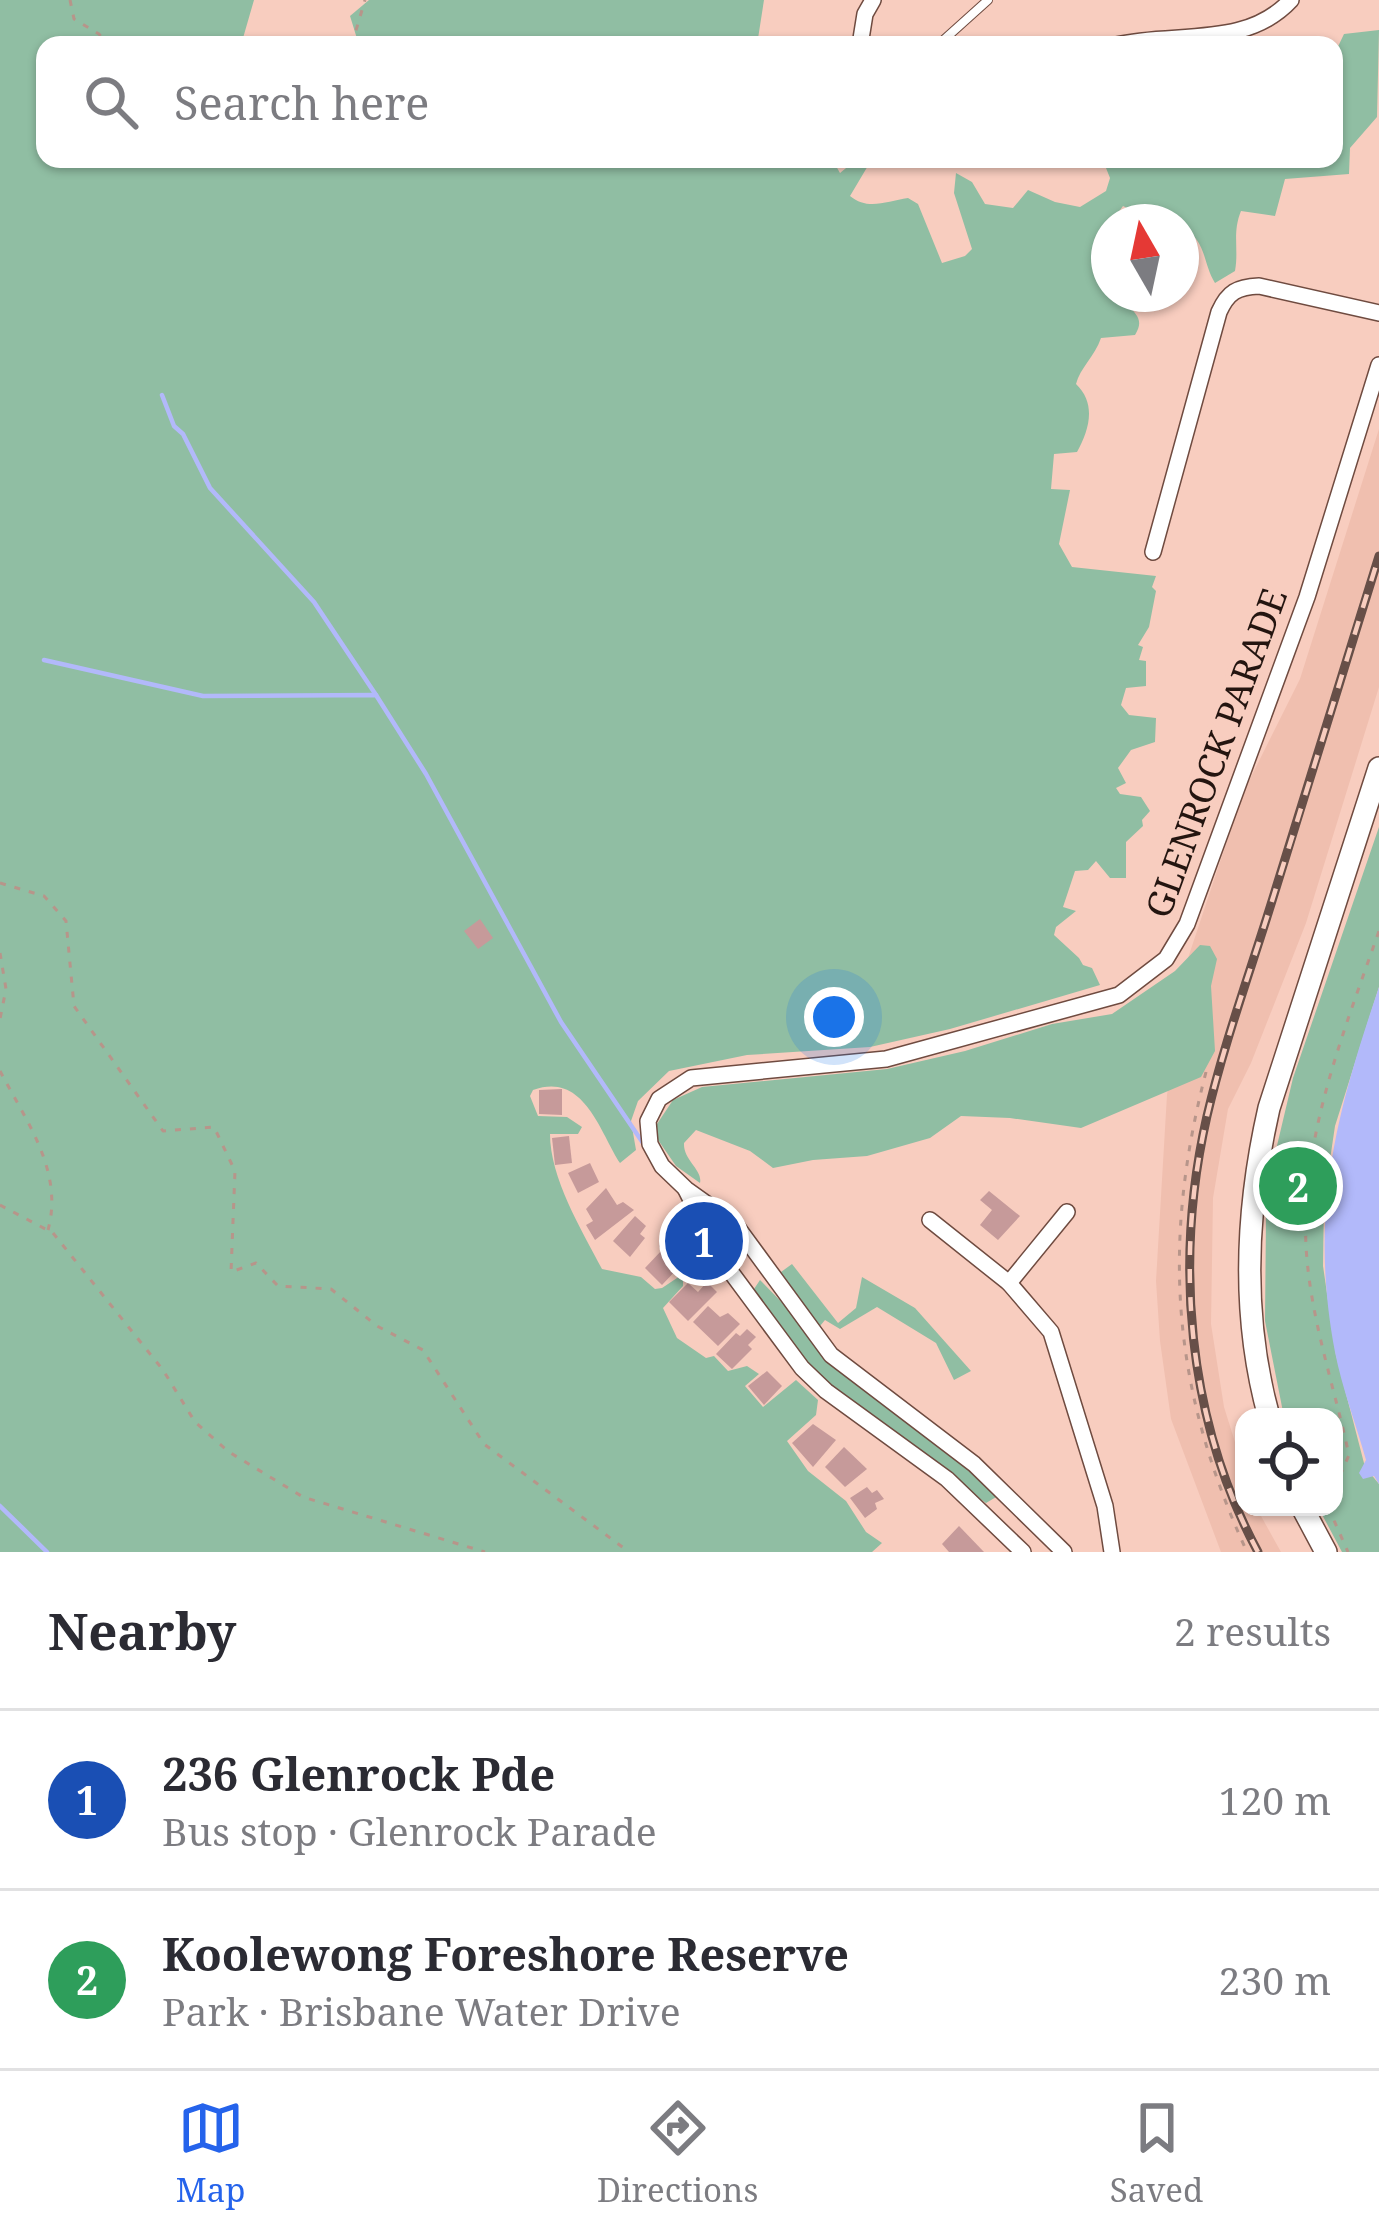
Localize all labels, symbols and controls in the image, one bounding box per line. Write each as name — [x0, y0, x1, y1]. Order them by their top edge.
search box — [36, 36, 1343, 168]
icon: search — [78, 69, 144, 135]
text: Search here — [174, 72, 429, 133]
north arrow — [1091, 204, 1199, 312]
street label: GLENROCK PARADE — [1133, 581, 1298, 924]
your location — [804, 987, 864, 1047]
pin: 2 — [1259, 1141, 1337, 1231]
pin: 1 — [665, 1196, 743, 1286]
map controls — [1235, 1408, 1343, 1516]
button: locate — [1235, 1408, 1343, 1516]
text: Nearby — [48, 1595, 236, 1665]
text: 2 results — [1174, 1604, 1331, 1657]
text: 236 Glenrock Pde — [162, 1743, 555, 1804]
text: 1 — [76, 1773, 98, 1826]
text: 120 m — [1219, 1773, 1331, 1826]
text: Bus stop · Glenrock Parade — [162, 1804, 657, 1857]
text: Koolewong Foreshore Reserve — [162, 1923, 849, 1984]
text: 2 — [76, 1953, 98, 2006]
text: 230 m — [1219, 1953, 1331, 2006]
text: Park · Brisbane Water Drive — [162, 1984, 681, 2037]
tab: Map — [176, 2095, 246, 2212]
tab: Directions — [597, 2095, 758, 2212]
tab: Saved — [1110, 2095, 1203, 2212]

